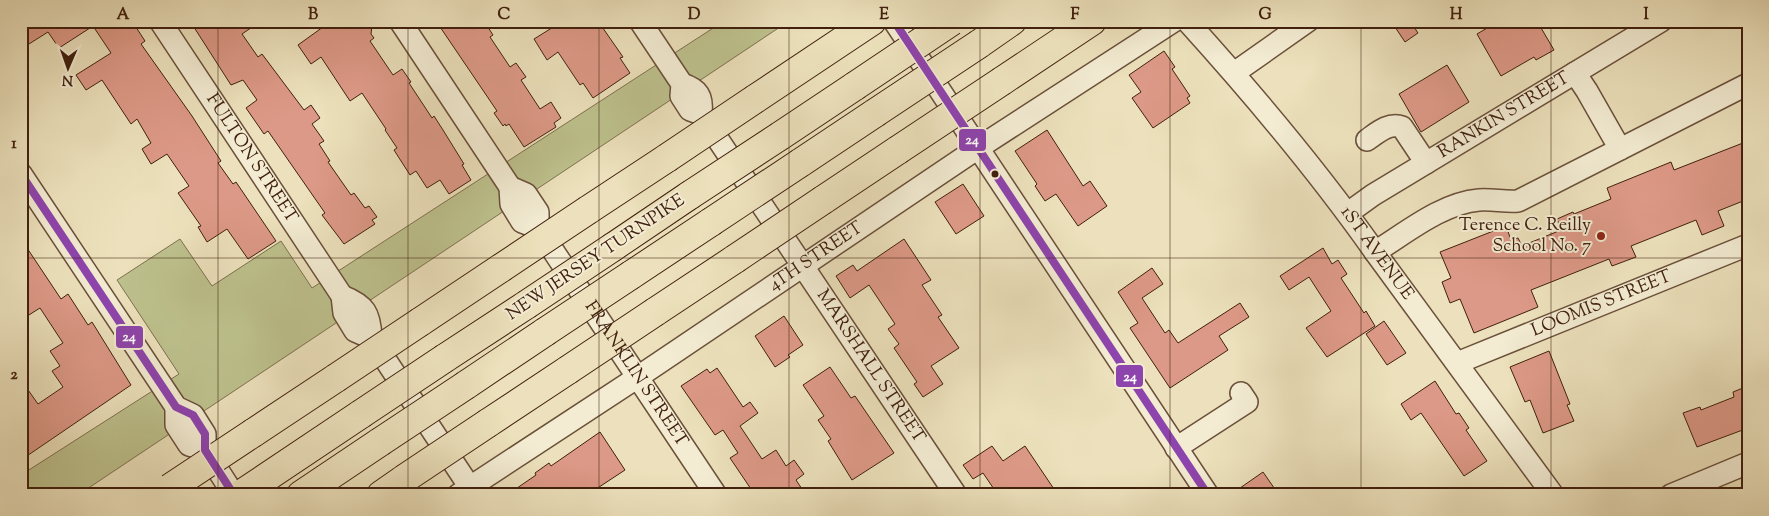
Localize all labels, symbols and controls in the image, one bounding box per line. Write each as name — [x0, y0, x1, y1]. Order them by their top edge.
text: A — [117, 4, 130, 27]
text: B — [308, 4, 318, 27]
text: C — [498, 4, 511, 27]
text: D — [688, 4, 701, 27]
text: E — [879, 4, 889, 27]
text: F — [1071, 4, 1080, 27]
text: G — [1258, 4, 1272, 27]
text: H — [1450, 4, 1463, 27]
text: I — [1643, 4, 1649, 27]
north arrow — [42, 42, 92, 92]
street label: RANKIN STREET — [1433, 66, 1575, 166]
text: N — [62, 69, 74, 89]
street label: FULTON STREET — [199, 89, 304, 229]
line badge: 24 — [958, 128, 987, 152]
text: 24 — [965, 131, 979, 151]
text: 1 — [11, 133, 17, 156]
unlabelled marker — [990, 169, 1000, 179]
street label: NEW JERSEY TURNPIKE — [501, 188, 691, 328]
street label: 1ST AVENUE — [1333, 201, 1419, 306]
place label: Terence C. Reilly School No. 7 — [1459, 213, 1591, 260]
street label: 4TH STREET — [764, 216, 869, 298]
marker: Terence C. Reilly School No. 7 — [1595, 230, 1607, 242]
street label: LOOMIS STREET — [1528, 264, 1676, 344]
street label: MARSHALL STREET — [809, 285, 931, 449]
street label: FRANKLIN STREET — [577, 296, 694, 453]
line badge: 24 — [115, 325, 144, 349]
text: 24 — [122, 328, 136, 348]
text: 2 — [10, 364, 18, 387]
line badge: 24 — [1115, 364, 1144, 388]
text: 24 — [1123, 368, 1137, 388]

